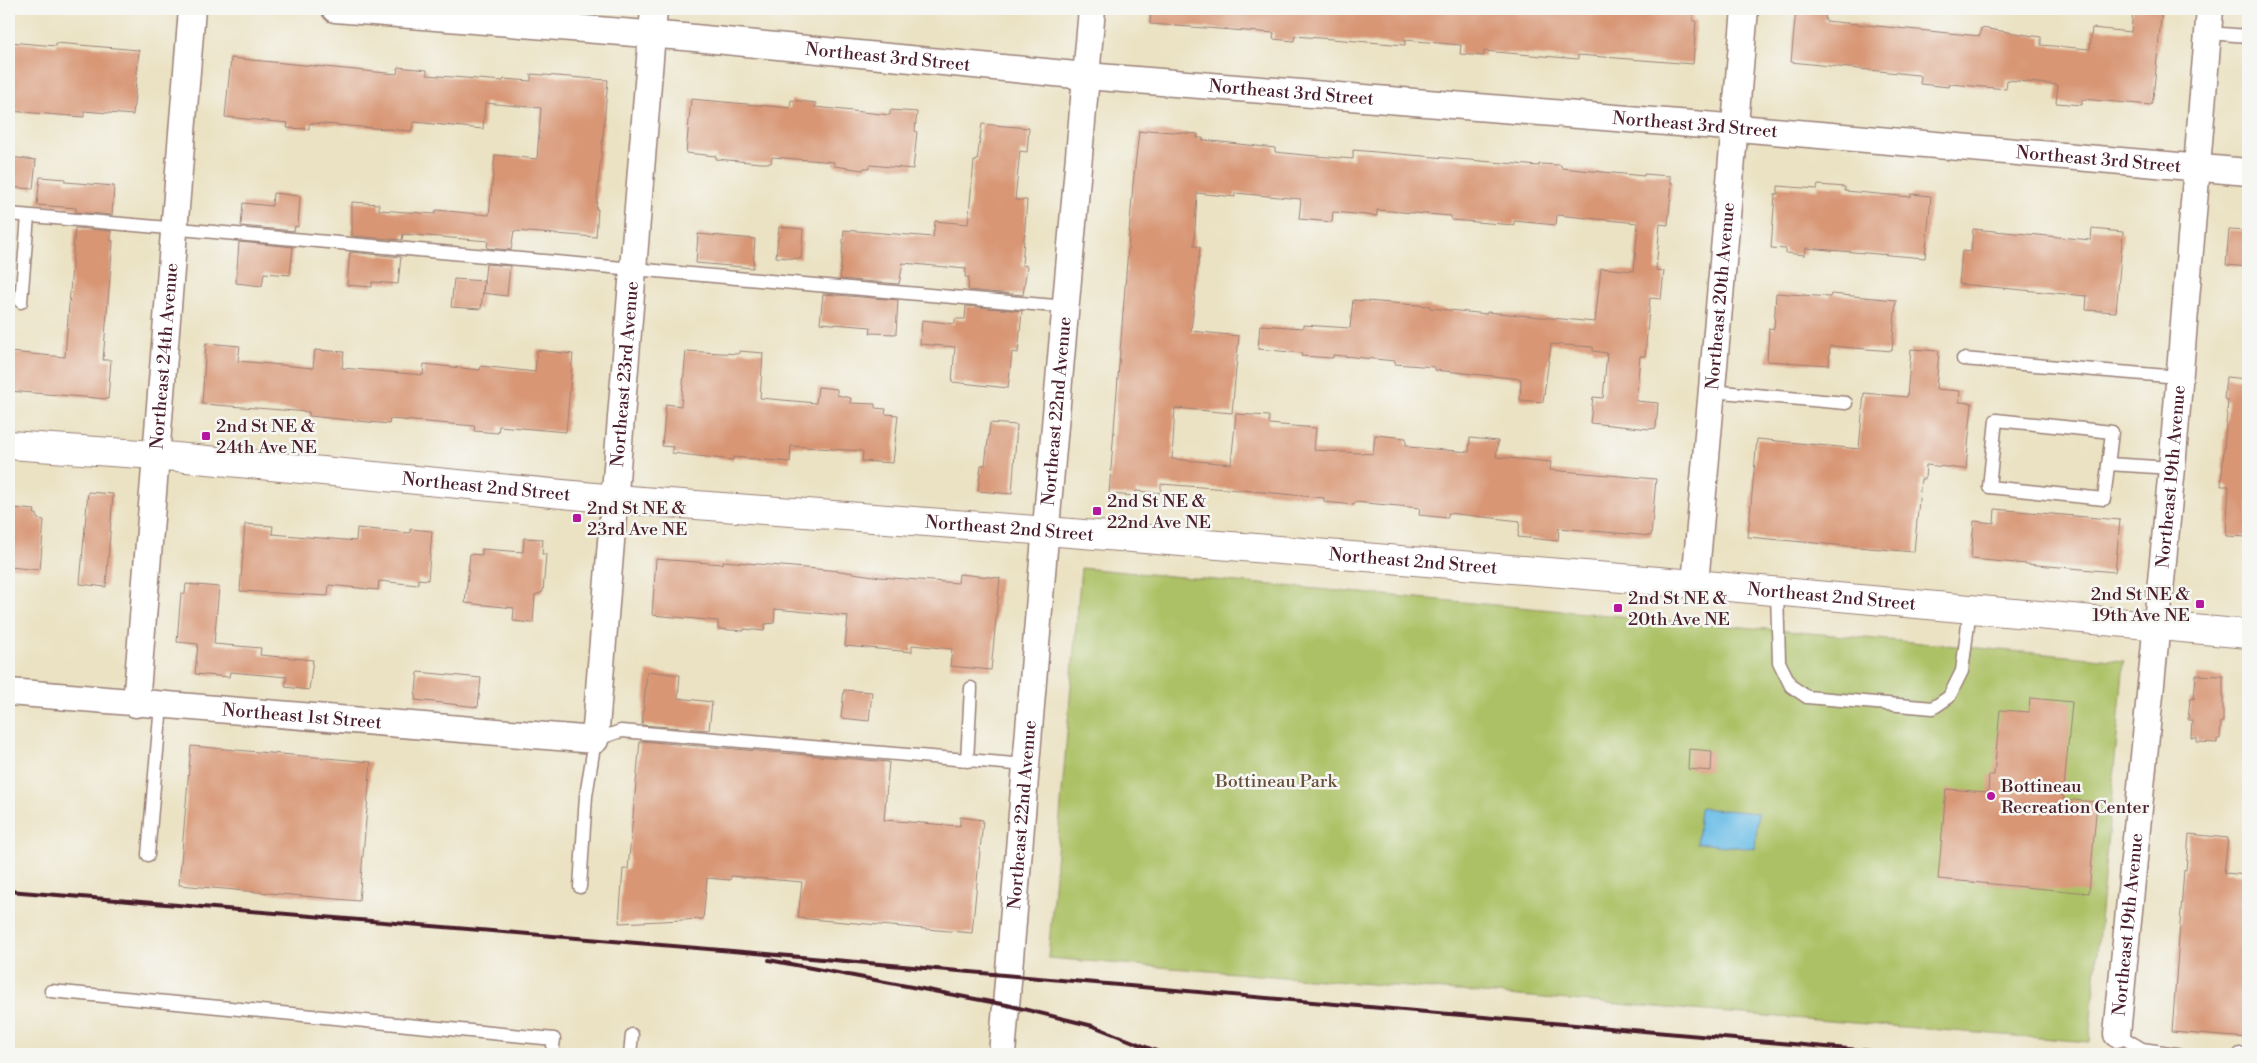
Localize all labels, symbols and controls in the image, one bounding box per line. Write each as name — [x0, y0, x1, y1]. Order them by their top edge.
street label: Northeast 3rd Street — [804, 37, 972, 76]
street label: Northeast 3rd Street — [1208, 74, 1375, 110]
street label: Northeast 3rd Street — [1612, 106, 1779, 143]
street label: Northeast 3rd Street — [2015, 141, 2183, 178]
street label: Northeast 20th Avenue — [1700, 202, 1740, 391]
street label: Northeast 24th Avenue — [145, 262, 183, 450]
street label: Northeast 23rd Avenue — [606, 280, 643, 468]
street label: Northeast 22nd Avenue — [1036, 316, 1076, 507]
street label: Northeast 19th Avenue — [2151, 384, 2190, 569]
place label: 2nd St NE & 24th Ave NE — [216, 415, 317, 459]
marker: 2nd St NE & 24th Ave NE — [200, 430, 212, 442]
street label: Northeast 2nd Street — [401, 467, 572, 506]
place label: 2nd St NE & 22nd Ave NE — [1107, 490, 1211, 534]
place label: 2nd St NE & 23rd Ave NE — [587, 497, 688, 541]
marker: 2nd St NE & 22nd Ave NE — [1091, 505, 1103, 517]
street label: Northeast 2nd Street — [924, 510, 1095, 546]
marker: 2nd St NE & 23rd Ave NE — [571, 512, 583, 524]
street label: Northeast 2nd Street — [1328, 543, 1499, 579]
street label: Northeast 2nd Street — [1746, 577, 1918, 615]
place label: 2nd St NE & 19th Ave NE — [2091, 583, 2191, 627]
place label: 2nd St NE & 20th Ave NE — [1628, 587, 1730, 631]
marker: 2nd St NE & 19th Ave NE — [2194, 598, 2206, 610]
marker: 2nd St NE & 20th Ave NE — [1612, 602, 1624, 614]
street label: Northeast 1st Street — [221, 698, 383, 734]
street label: Northeast 22nd Avenue — [1003, 719, 1041, 910]
park label: Bottineau Park — [1214, 770, 1338, 793]
place label: Bottineau Recreation Center — [2000, 775, 2150, 819]
marker: Bottineau Recreation Center — [1985, 790, 1997, 802]
street label: Northeast 19th Avenue — [2107, 832, 2148, 1017]

